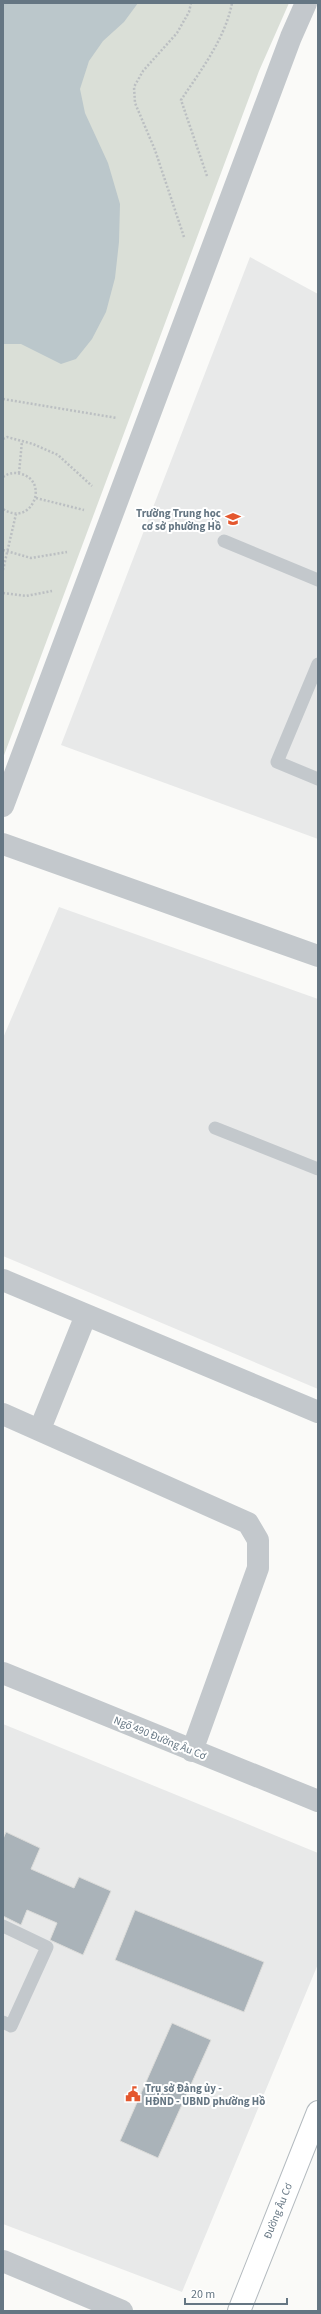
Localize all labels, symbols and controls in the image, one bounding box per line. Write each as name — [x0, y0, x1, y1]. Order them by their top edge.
place label: Trường Trung học cơ sở phường Hồ — [136, 506, 221, 534]
school or university icon: Trường Trung học cơ sở phường Hồ — [224, 510, 242, 528]
street label: Ngõ 490 Đường Âu Cơ — [112, 1713, 208, 1763]
place label: Trụ sở Đảng ủy - HĐND - UBND phường Hồ — [145, 2081, 265, 2109]
public building icon: Trụ sở Đảng ủy - HĐND - UBND phường Hồ — [124, 2085, 142, 2103]
street label: Đường Âu Cơ — [260, 2181, 296, 2241]
scale bar — [185, 2280, 287, 2306]
text: 20 m — [191, 2286, 215, 2303]

